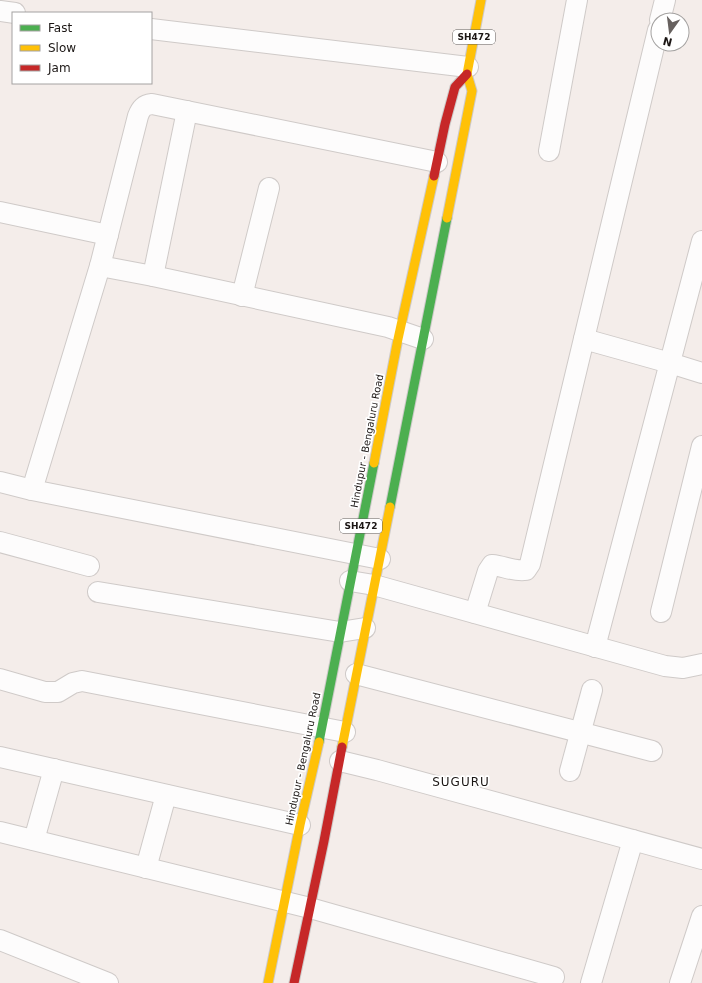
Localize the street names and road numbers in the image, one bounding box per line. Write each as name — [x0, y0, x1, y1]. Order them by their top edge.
road number: SH472 — [453, 30, 495, 44]
street label: Hindupur - Bengaluru Road — [349, 373, 385, 509]
road number: SH472 — [340, 519, 382, 533]
street label: Hindupur - Bengaluru Road — [284, 691, 322, 827]

